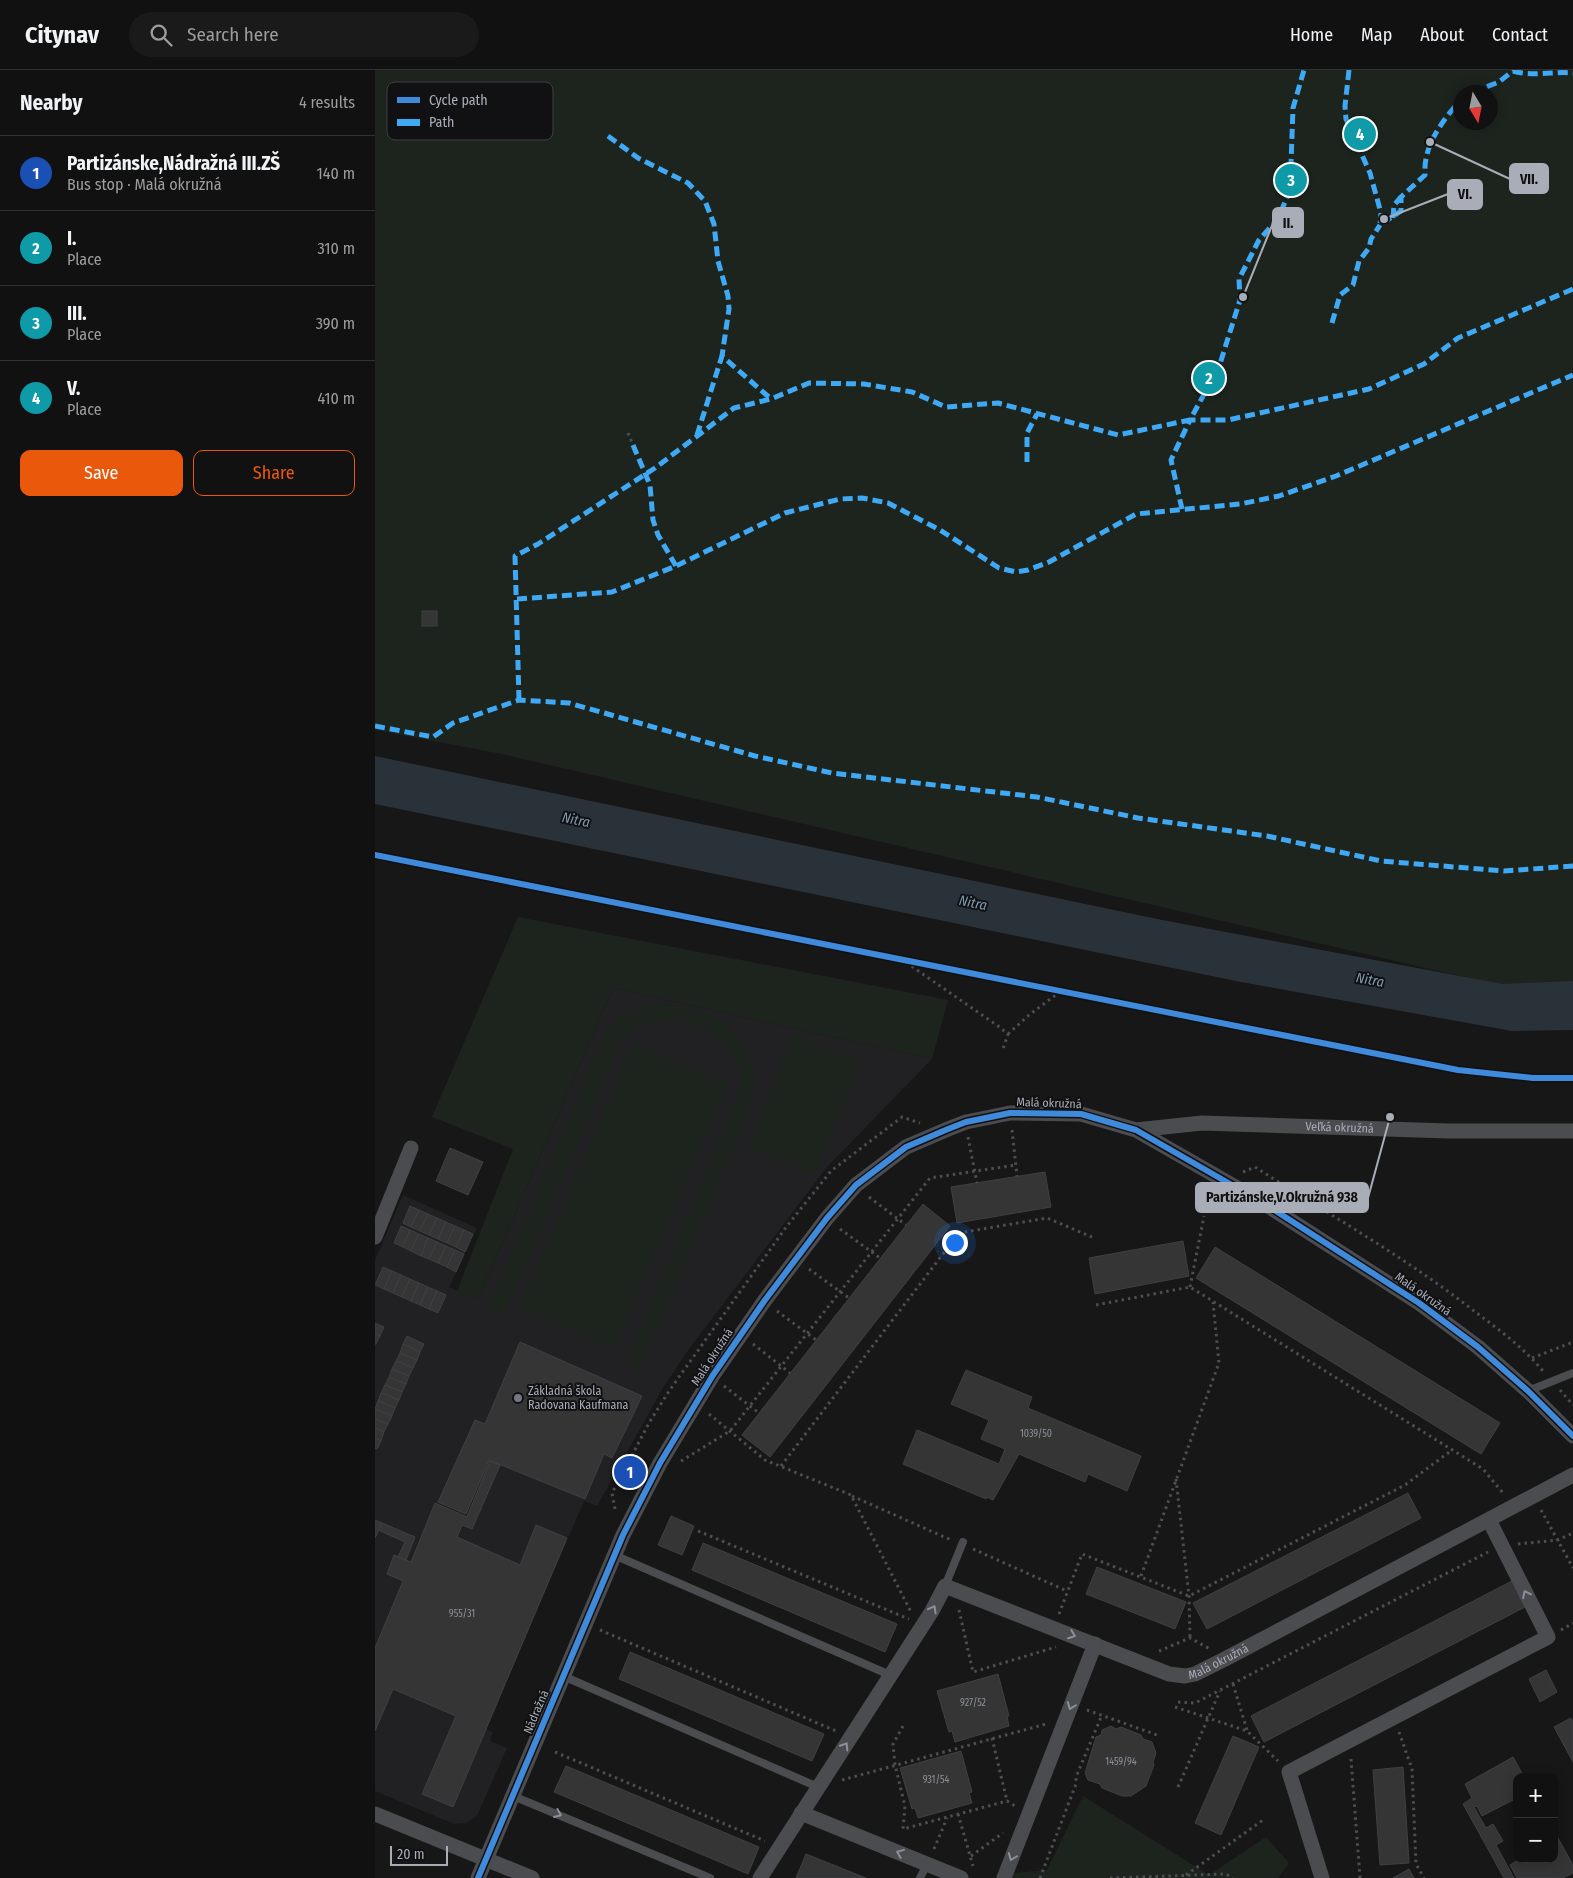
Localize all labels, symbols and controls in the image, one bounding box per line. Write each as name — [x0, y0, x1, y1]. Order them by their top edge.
search box — [129, 12, 479, 57]
text: Citynav — [25, 21, 99, 49]
icon: search — [147, 21, 175, 49]
text: Search here — [187, 23, 279, 46]
text: Home — [1290, 24, 1333, 46]
text: Map — [1361, 24, 1392, 46]
text: About — [1420, 24, 1464, 46]
text: Contact — [1492, 24, 1548, 46]
legend — [387, 82, 553, 140]
north arrow — [1453, 85, 1498, 130]
text: Nearby — [20, 90, 82, 116]
text: Cycle path — [429, 92, 488, 109]
text: 4 results — [299, 93, 355, 112]
text: Path — [429, 114, 454, 131]
pin: 4 — [1344, 115, 1376, 153]
text: Partizánske,Nádražná III.ZŠ — [67, 152, 280, 175]
pin: 3 — [1275, 161, 1307, 199]
text: 1 — [33, 164, 39, 183]
text: 140 m — [317, 164, 355, 183]
callout: VII. — [1510, 164, 1548, 193]
text: VII. — [1519, 171, 1538, 188]
text: Bus stop · Malá okružná — [67, 175, 222, 194]
callout: VI. — [1448, 180, 1482, 209]
text: VI. — [1457, 186, 1472, 203]
callout: II. — [1273, 208, 1303, 237]
text: II. — [1283, 215, 1293, 232]
text: I. — [67, 227, 76, 250]
text: 2 — [32, 239, 40, 258]
text: 310 m — [318, 239, 355, 258]
text: Place — [67, 250, 102, 269]
text: III. — [67, 302, 87, 325]
text: 3 — [32, 314, 40, 333]
text: 390 m — [316, 314, 355, 333]
text: Place — [67, 325, 102, 344]
pin: 2 — [1193, 359, 1225, 397]
text: V. — [67, 377, 80, 400]
text: 4 — [32, 389, 40, 408]
text: 410 m — [317, 389, 355, 408]
text: Place — [67, 400, 102, 419]
button: Save — [20, 450, 183, 496]
button: Share — [193, 450, 355, 496]
water label: Nitra — [560, 809, 592, 831]
water label: Nitra — [957, 892, 989, 914]
water label: Nitra — [1355, 969, 1385, 991]
street label: Malá okružná — [1016, 1095, 1082, 1111]
street label: Veľká okružná — [1305, 1119, 1374, 1136]
callout: Partizánske,V.Okružná 938 — [1196, 1183, 1368, 1212]
text: Partizánske,V.Okružná 938 — [1206, 1189, 1359, 1206]
your location — [942, 1230, 968, 1256]
street label: Malá okružná — [1392, 1270, 1454, 1319]
street label: Malá okružná — [688, 1326, 736, 1388]
place label: Základná škola Radovana Kaufmana — [528, 1384, 629, 1412]
marker: Základná škola Radovana Kaufmana — [512, 1392, 524, 1404]
house number: 1039/50 — [1020, 1428, 1052, 1440]
pin: 1 — [614, 1453, 646, 1491]
one-way arrow — [1522, 1590, 1532, 1599]
one-way arrow — [927, 1606, 937, 1615]
house number: 955/31 — [449, 1608, 475, 1620]
one-way arrow — [1067, 1629, 1075, 1639]
street label: Malá okružná — [1187, 1641, 1251, 1682]
street label: Nádražná — [521, 1688, 552, 1736]
house number: 927/52 — [960, 1697, 987, 1709]
one-way arrow — [1067, 1701, 1077, 1710]
one-way arrow — [838, 1742, 848, 1751]
house number: 1459/94 — [1105, 1756, 1137, 1768]
map controls — [1513, 1773, 1558, 1863]
button: + — [1513, 1773, 1558, 1818]
house number: 931/54 — [923, 1774, 950, 1786]
one-way arrow — [553, 1808, 562, 1819]
button: − — [1513, 1818, 1558, 1863]
scale bar — [390, 1843, 447, 1866]
text: 20 m — [397, 1846, 425, 1863]
one-way arrow — [896, 1849, 905, 1859]
one-way arrow — [1008, 1852, 1018, 1861]

